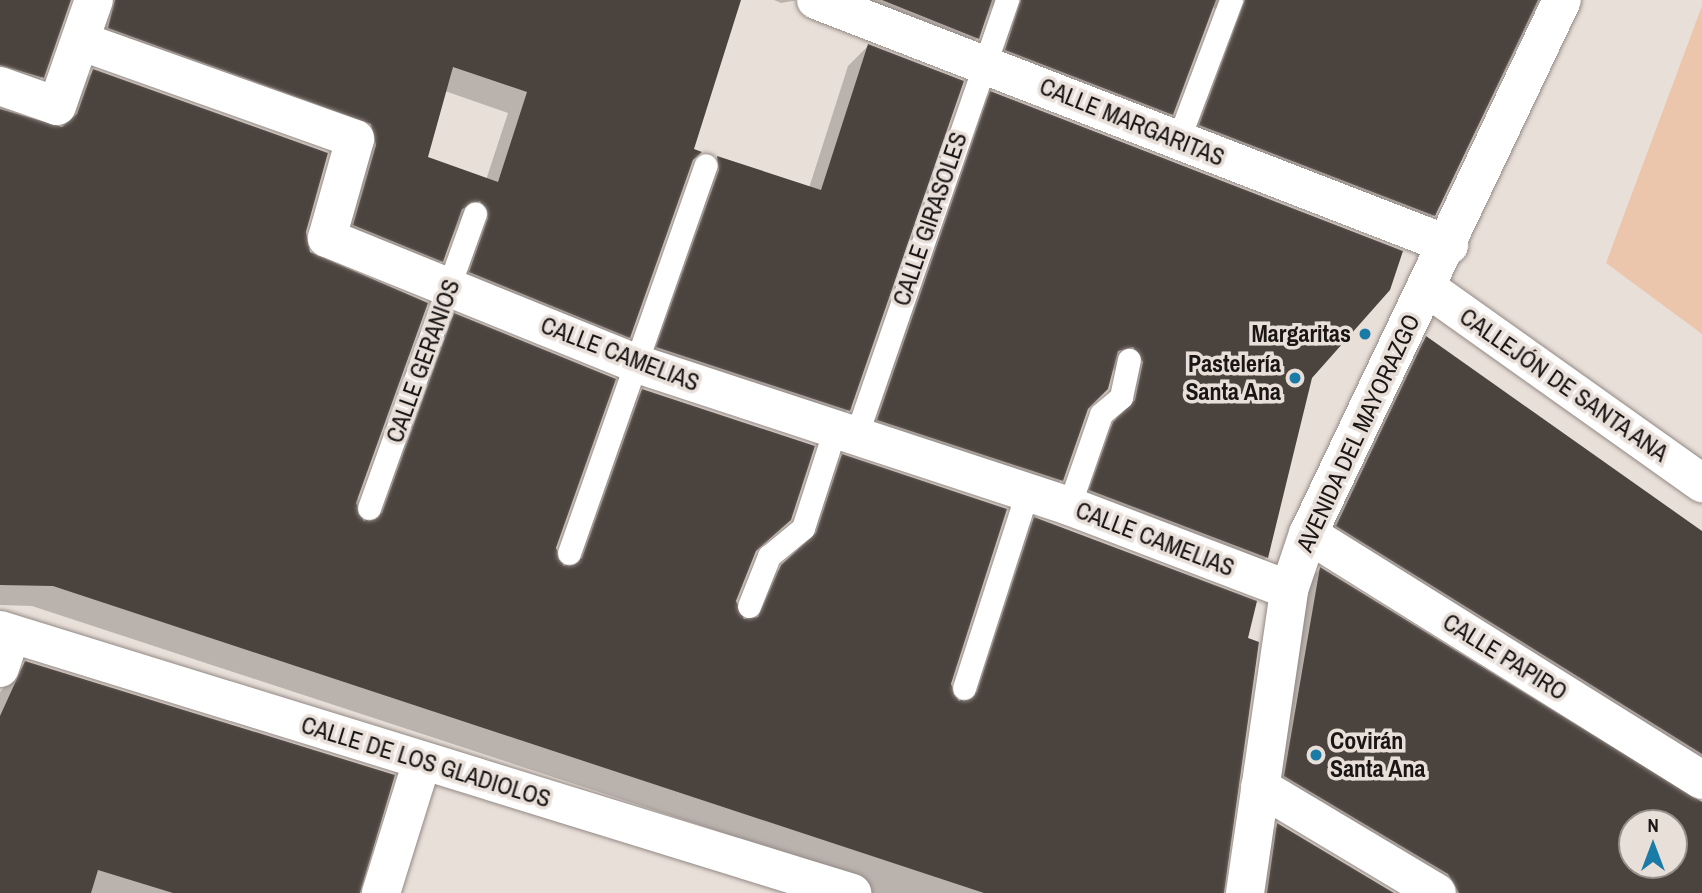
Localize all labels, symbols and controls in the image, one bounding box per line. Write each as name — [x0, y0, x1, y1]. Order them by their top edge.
street label: CALLE MARGARITAS — [1036, 72, 1228, 172]
street label: CALLE GIRASOLES — [887, 128, 973, 310]
street label: CALLE GERANIOS — [380, 275, 466, 447]
street label: CALLEJÓN DE SANTA ANA — [1453, 301, 1675, 469]
street label: AVENIDA DEL MAYORAZGO — [1290, 309, 1426, 557]
street label: CALLE CAMELIAS — [537, 311, 703, 397]
place label: Margaritas — [1251, 320, 1351, 348]
marker: Margaritas — [1357, 326, 1373, 342]
place label: Pastelería Santa Ana — [1185, 350, 1281, 406]
marker: Pastelería Santa Ana — [1287, 370, 1303, 386]
street label: CALLE CAMELIAS — [1072, 496, 1238, 582]
street label: CALLE PAPIRO — [1438, 607, 1572, 707]
street label: CALLE DE LOS GLADIOLOS — [298, 710, 554, 814]
place label: Covirán Santa Ana — [1330, 727, 1426, 783]
marker: Covirán Santa Ana — [1308, 747, 1324, 763]
north arrow — [1618, 809, 1688, 879]
text: N — [1647, 812, 1659, 838]

